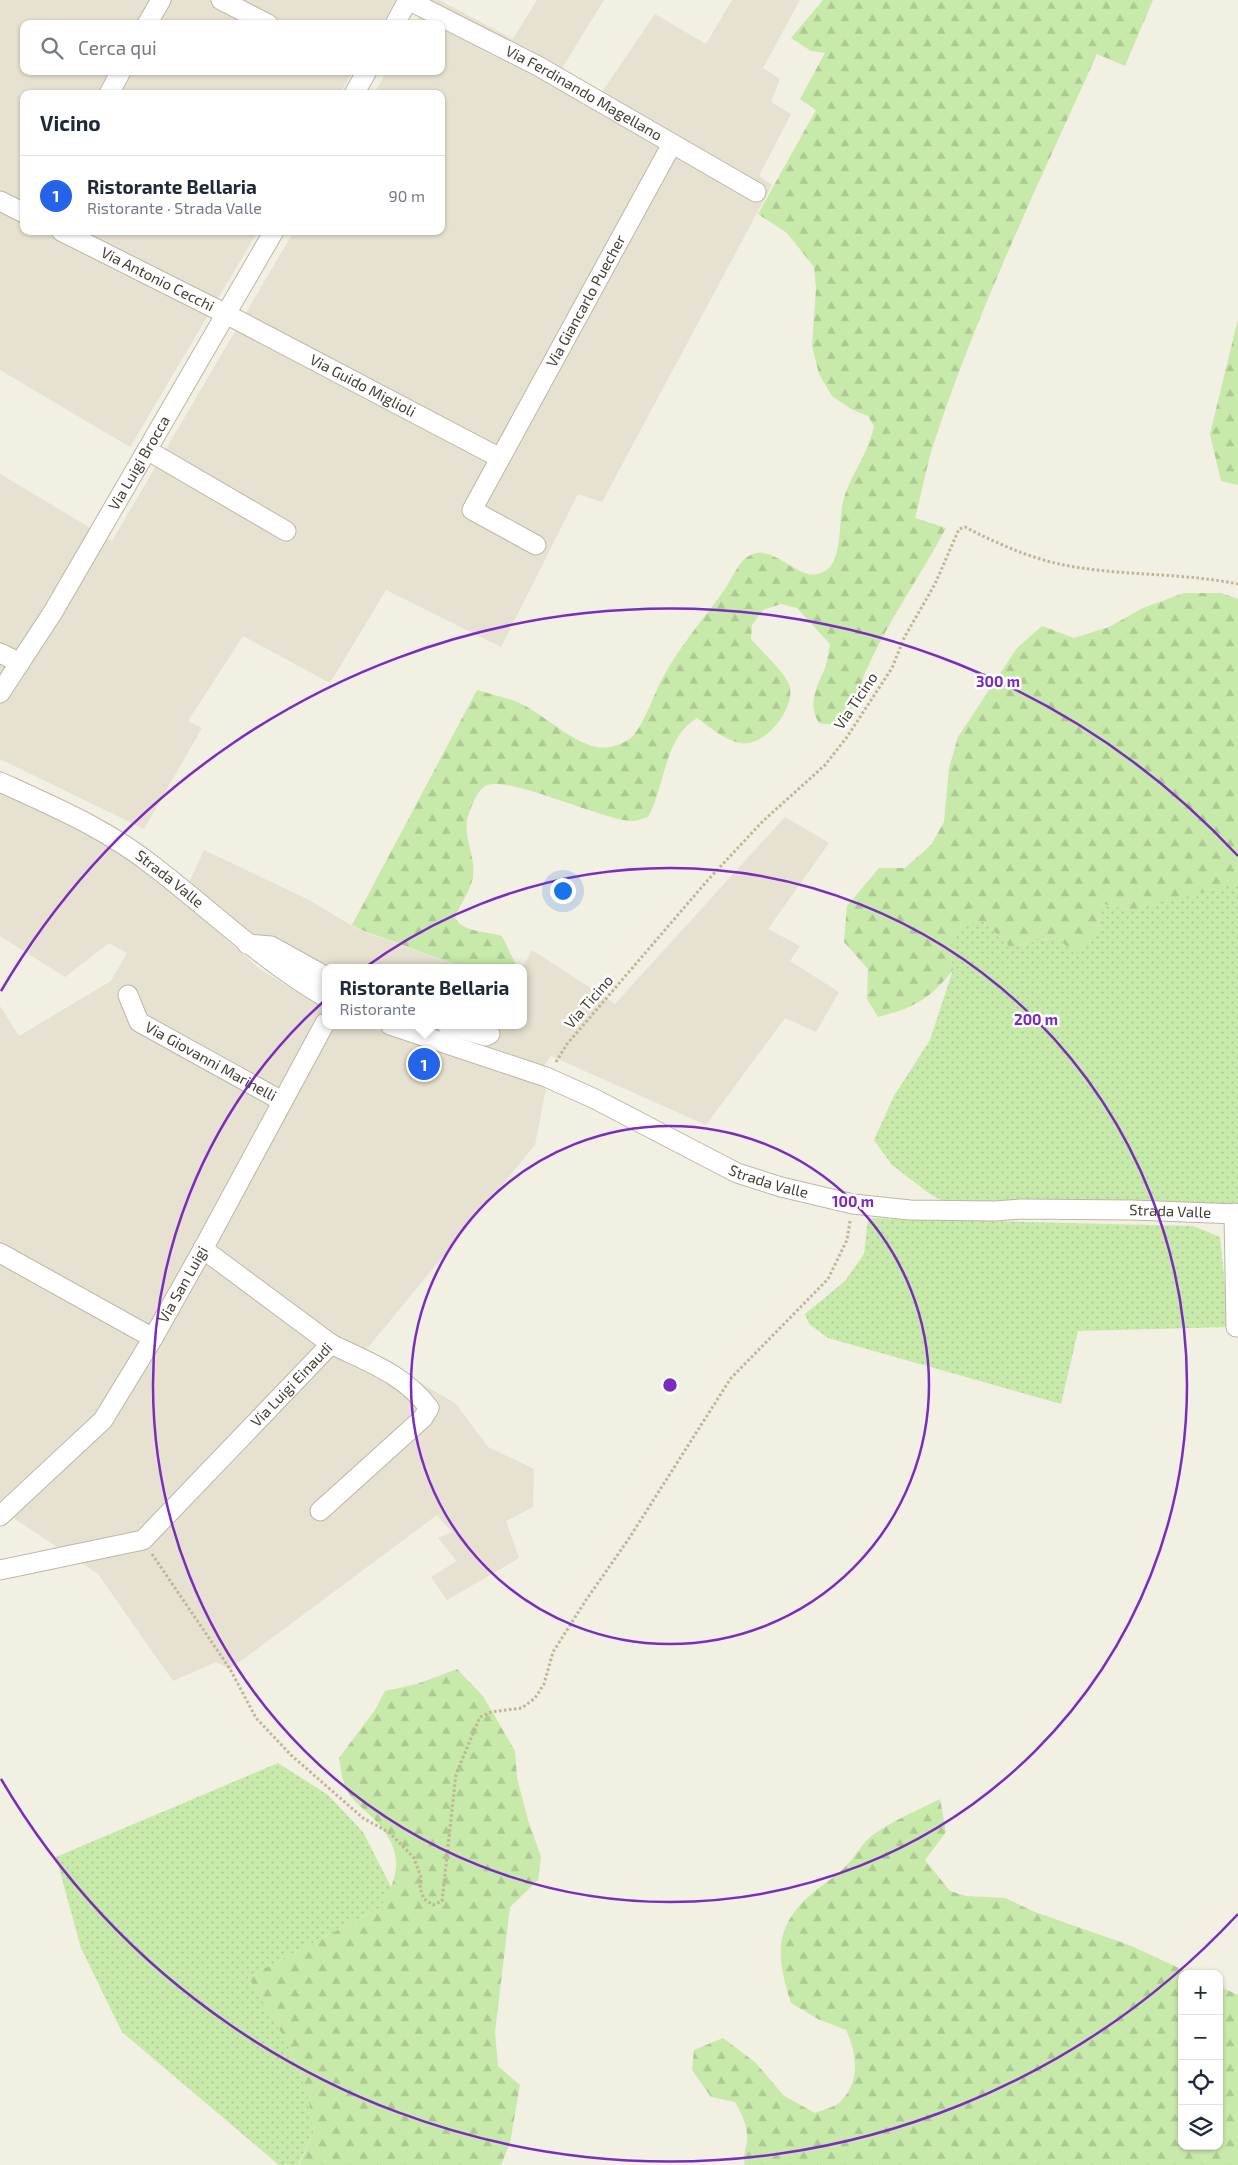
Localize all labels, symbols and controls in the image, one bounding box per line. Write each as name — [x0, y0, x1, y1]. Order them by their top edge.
search box — [20, 20, 445, 75]
icon: search — [38, 34, 66, 62]
text: Cerca qui — [78, 36, 157, 59]
street label: Via Ferdinando Magellano — [503, 41, 666, 144]
text: Vicino — [40, 110, 101, 135]
text: Ristorante Bellaria — [87, 175, 257, 198]
text: 1 — [53, 186, 59, 205]
text: 90 m — [389, 186, 425, 205]
text: Ristorante · Strada Valle — [87, 198, 262, 217]
street label: Via Giancarlo Puecher — [542, 231, 629, 370]
street label: Via Antonio Cecchi — [98, 243, 218, 315]
street label: Via Guido Miglioli — [307, 350, 419, 420]
street label: Via Luigi Brocca — [104, 412, 173, 513]
street label: Via Ticino — [830, 669, 881, 732]
text: 300 m — [976, 672, 1020, 690]
street label: Strada Valle — [132, 846, 208, 911]
your location — [550, 878, 576, 904]
popup — [322, 964, 527, 1029]
street label: Via Ticino — [560, 971, 616, 1032]
text: Ristorante Bellaria — [340, 976, 509, 999]
text: Ristorante — [340, 999, 416, 1018]
text: 200 m — [1014, 1010, 1058, 1028]
street label: Via Giovanni Marinelli — [142, 1017, 280, 1104]
pin: 1 — [408, 1045, 440, 1083]
street label: Strada Valle — [726, 1160, 810, 1201]
text: 100 m — [832, 1192, 874, 1210]
street label: Strada Valle — [1129, 1200, 1212, 1221]
street label: Via San Luigi — [153, 1243, 211, 1326]
street label: Via Luigi Einaudi — [246, 1338, 336, 1430]
centre of rings — [661, 1376, 679, 1394]
map controls — [1178, 1970, 1223, 2150]
button: + — [1178, 1970, 1223, 2015]
button: − — [1178, 2015, 1223, 2060]
button: locate — [1178, 2060, 1223, 2105]
button: layers — [1178, 2105, 1223, 2150]

